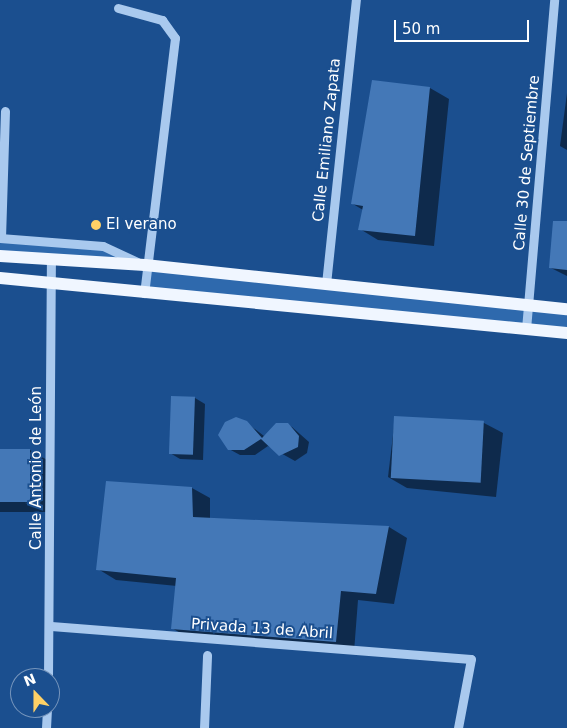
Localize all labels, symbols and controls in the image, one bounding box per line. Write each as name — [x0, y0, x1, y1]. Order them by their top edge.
scale bar — [397, 10, 532, 42]
text: 50 m — [402, 20, 440, 38]
street label: Calle Emiliano Zapata — [309, 57, 345, 223]
street label: Calle 30 de Septiembre — [510, 74, 544, 252]
place label: El verano — [106, 216, 177, 234]
marker: El verano — [90, 219, 102, 231]
street label: Calle Antonio de León — [28, 386, 46, 550]
street label: Privada 13 de Abril — [190, 615, 334, 643]
north arrow — [10, 668, 60, 718]
text: N — [21, 670, 38, 690]

